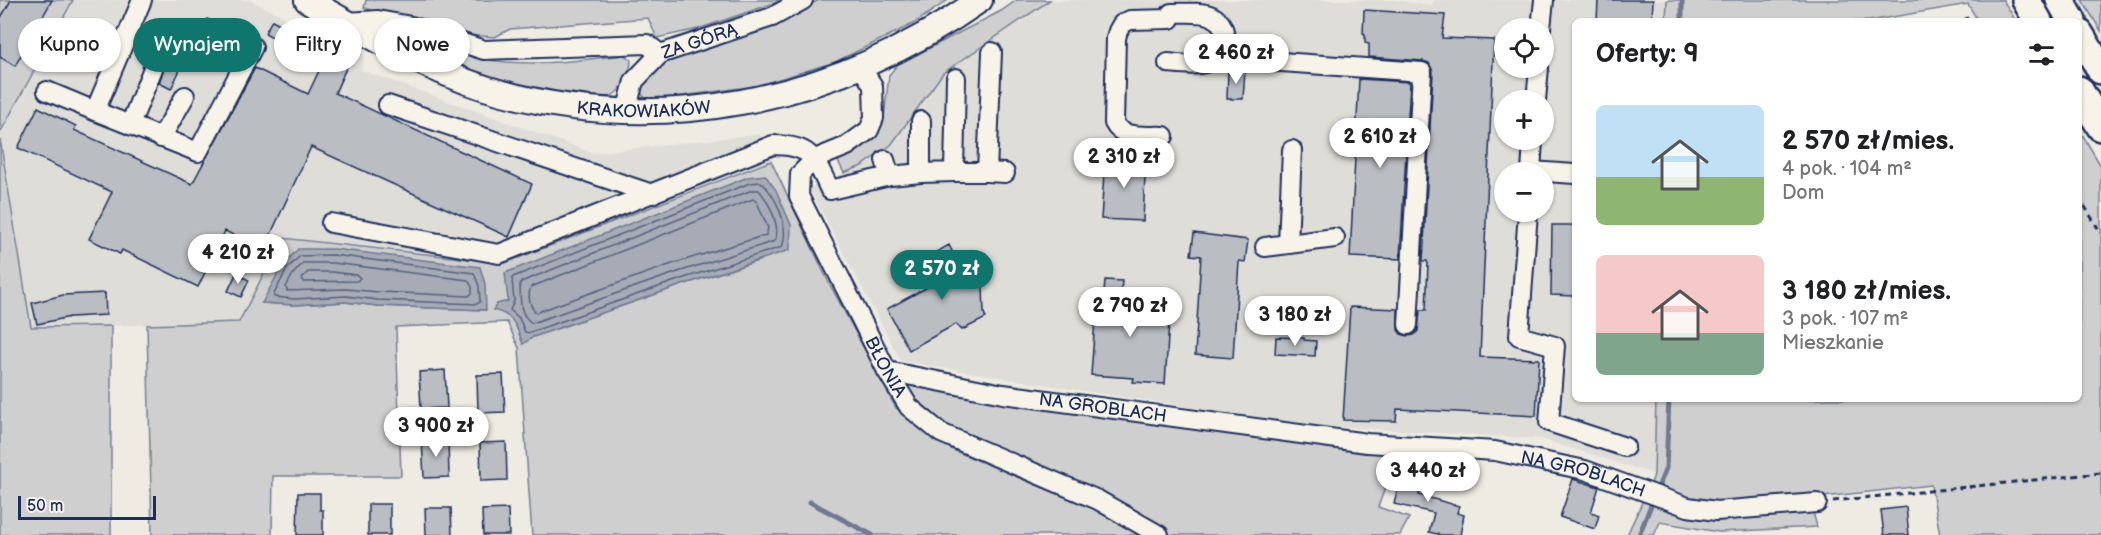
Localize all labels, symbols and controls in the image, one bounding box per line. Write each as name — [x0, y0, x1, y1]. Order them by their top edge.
chip: Kupno — [18, 18, 121, 72]
chip: Wynajem — [133, 18, 262, 72]
chip: Filtry — [274, 18, 362, 72]
chip: Nowe — [374, 18, 470, 72]
map controls — [1494, 18, 1554, 222]
button: locate — [1494, 18, 1554, 78]
street label: ZA GÓRĄ — [658, 19, 741, 64]
pin: 2 460 zł — [1174, 34, 1298, 85]
icon: filters — [2025, 38, 2058, 71]
text: Oferty: 9 — [1596, 39, 1699, 70]
text: 2 460 zł — [1198, 41, 1274, 65]
button: + — [1494, 90, 1554, 150]
street label: KRAKOWIAKÓW — [576, 97, 713, 122]
pin: 2 610 zł — [1318, 118, 1442, 169]
text: 2 610 zł — [1343, 125, 1417, 149]
text: 2 570 zł/mies. — [1782, 126, 1954, 157]
icon: home — [1644, 129, 1716, 201]
pin: 2 310 zł — [1062, 138, 1186, 189]
text: 2 310 zł — [1088, 145, 1160, 169]
text: 4 pok. · 104 m² — [1782, 157, 1912, 181]
button: − — [1494, 162, 1554, 222]
text: Dom — [1782, 181, 1824, 205]
pin: 4 210 zł — [176, 234, 300, 285]
text: 4 210 zł — [202, 241, 274, 265]
pin: 2 570 zł — [880, 250, 1004, 301]
text: 2 570 zł — [904, 257, 980, 281]
text: 3 180 zł/mies. — [1782, 276, 1951, 307]
icon: home — [1644, 279, 1716, 351]
pin: 2 790 zł — [1068, 287, 1192, 338]
text: 2 790 zł — [1092, 294, 1168, 318]
pin: 3 180 zł — [1233, 296, 1357, 347]
text: 3 180 zł — [1259, 303, 1331, 327]
text: 3 pok. · 107 m² — [1782, 307, 1909, 331]
text: Mieszkanie — [1782, 331, 1884, 355]
street label: BŁONIA — [860, 333, 911, 401]
street label: NA GROBLACH — [1038, 389, 1168, 427]
pin: 3 900 zł — [374, 407, 498, 458]
text: 3 900 zł — [398, 414, 474, 438]
street label: NA GROBLACH — [1519, 447, 1648, 502]
pin: 3 440 zł — [1366, 452, 1490, 503]
text: 3 440 zł — [1390, 459, 1466, 483]
scale bar — [18, 493, 156, 520]
text: 50 m — [27, 497, 63, 516]

